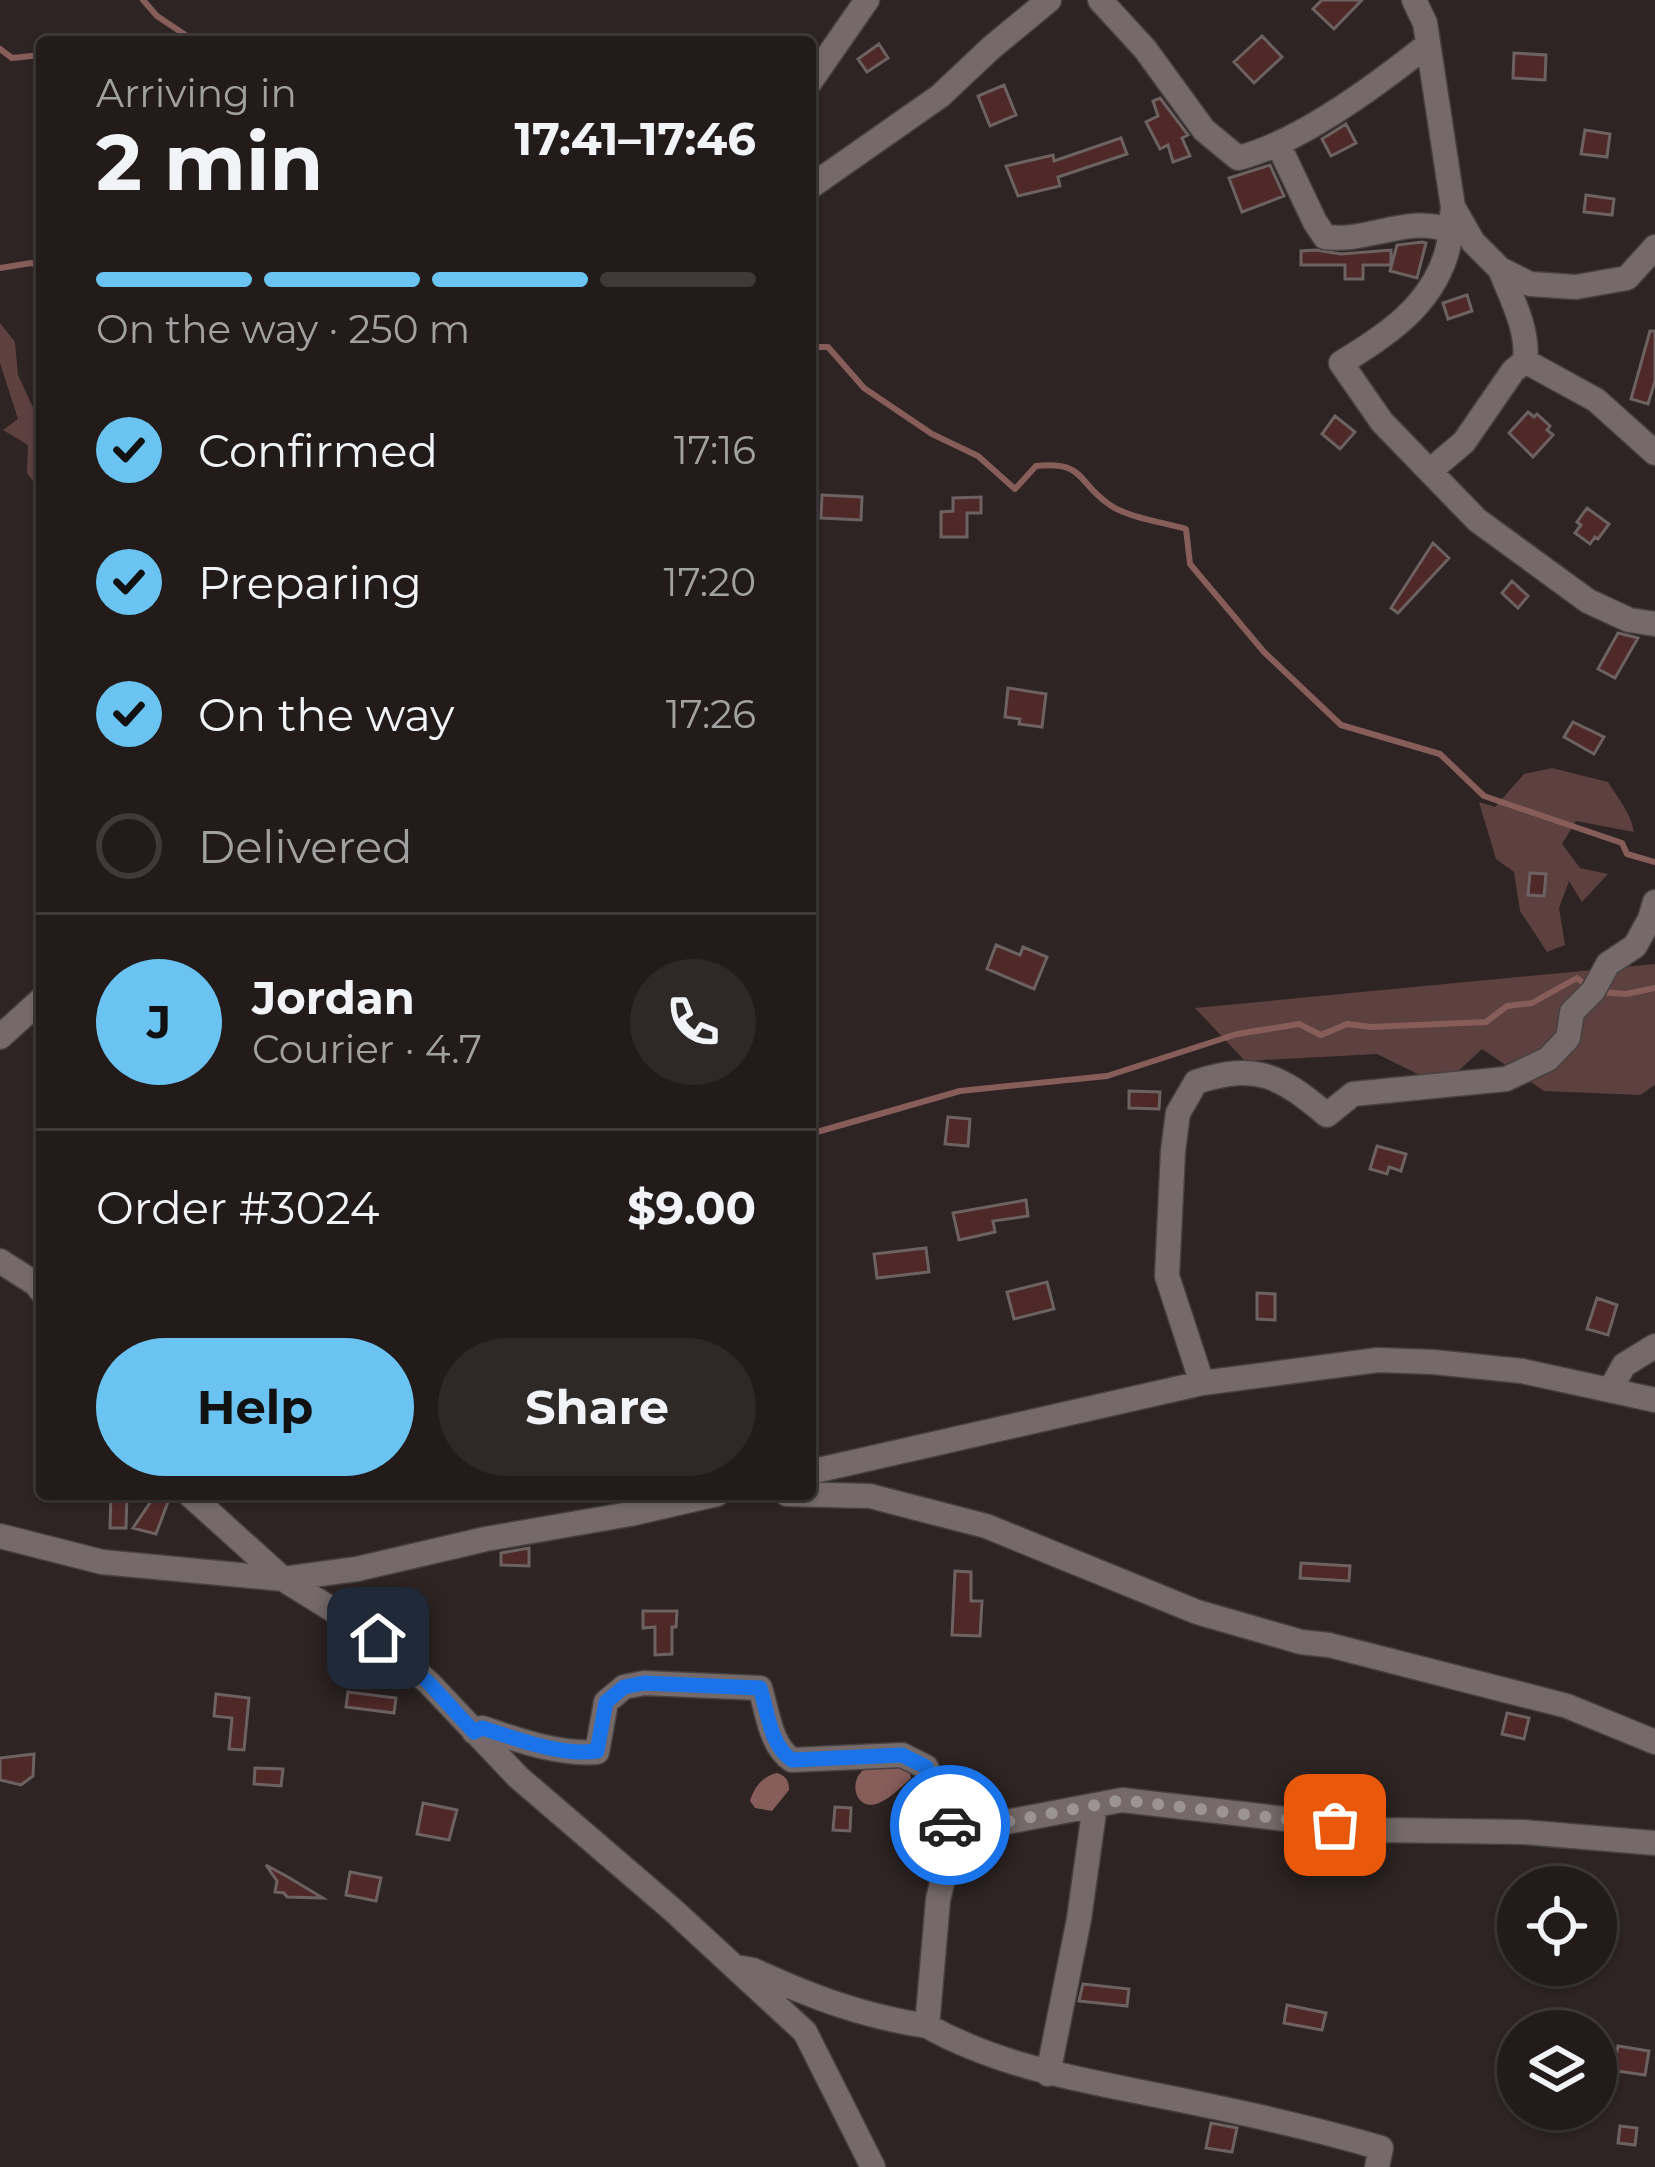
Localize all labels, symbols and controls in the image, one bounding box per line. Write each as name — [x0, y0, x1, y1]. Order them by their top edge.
text: Arriving in — [96, 69, 297, 117]
text: 17:41–17:46 — [514, 111, 756, 166]
text: 2 min — [96, 114, 323, 210]
text: On the way · 250 m — [96, 305, 470, 353]
icon: check — [96, 417, 162, 483]
text: Confirmed — [198, 423, 438, 478]
text: 17:16 — [674, 426, 756, 474]
icon: check — [96, 549, 162, 615]
text: Preparing — [198, 555, 422, 610]
text: 17:20 — [664, 558, 756, 606]
icon: check — [96, 681, 162, 747]
text: On the way — [198, 687, 454, 742]
text: 17:26 — [666, 690, 756, 738]
text: Delivered — [198, 819, 413, 874]
button: phone — [630, 959, 756, 1085]
text: Jordan — [252, 970, 415, 1025]
text: J — [147, 994, 171, 1049]
text: Courier · 4.7 — [252, 1025, 482, 1073]
text: Order #3024 — [96, 1180, 380, 1235]
text: $9.00 — [627, 1180, 756, 1235]
button: Help — [96, 1338, 414, 1476]
button: Share — [438, 1338, 756, 1476]
pin — [327, 1587, 429, 1689]
icon: home — [345, 1605, 411, 1671]
courier — [890, 1765, 1010, 1885]
pin — [1284, 1774, 1386, 1876]
icon: car — [917, 1792, 983, 1858]
icon: bag — [1302, 1792, 1368, 1858]
map controls — [1497, 1866, 1617, 2130]
button: locate — [1497, 1866, 1617, 1986]
button: layers — [1497, 2010, 1617, 2130]

